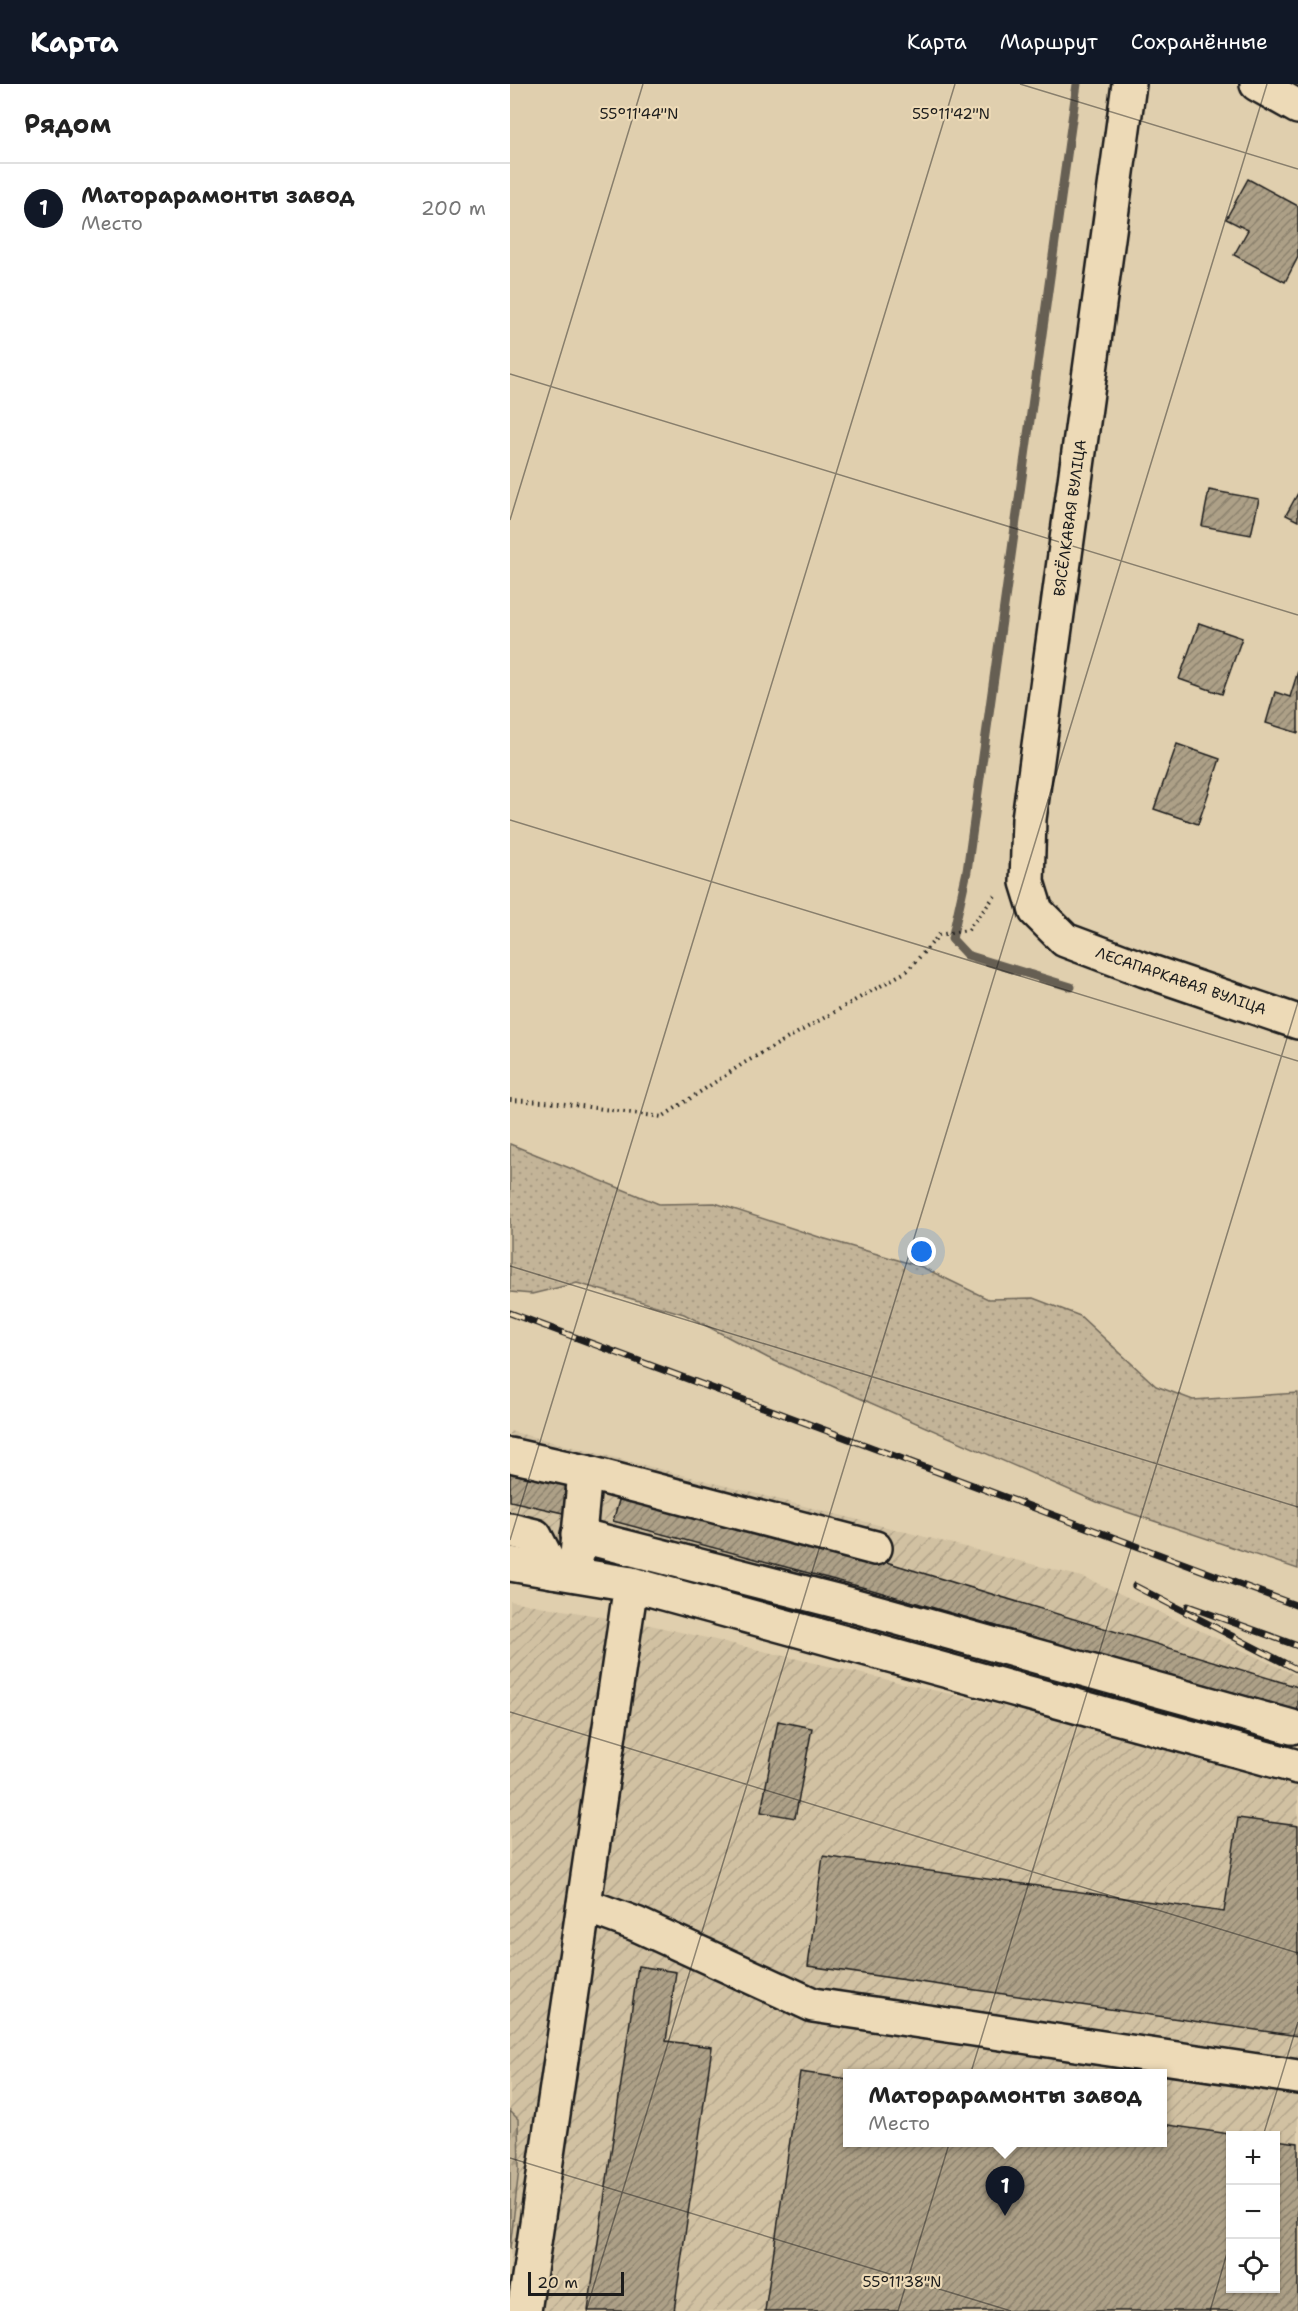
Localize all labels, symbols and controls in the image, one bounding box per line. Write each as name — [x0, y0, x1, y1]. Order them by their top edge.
text: Карта — [30, 23, 119, 61]
text: Карта — [907, 28, 967, 56]
text: Маршрут — [1000, 28, 1098, 56]
text: Сохранённые — [1131, 28, 1268, 56]
text: 55°11'44"N — [600, 104, 678, 124]
text: 55°11'42"N — [912, 104, 990, 124]
text: Рядом — [24, 106, 111, 141]
text: Маторарамонты завод — [81, 181, 355, 210]
text: 1 — [39, 195, 48, 221]
text: 200 m — [421, 195, 486, 221]
text: Место — [81, 210, 143, 236]
street label: ВЯСЁЛКАВАЯ ВУЛІЦА — [1049, 438, 1091, 598]
street label: ЛЕСАПАРКАВАЯ ВУЛІЦА — [1093, 942, 1269, 1020]
your location — [907, 1237, 936, 1266]
popup — [843, 2069, 1167, 2147]
text: Маторарамонты завод — [868, 2081, 1142, 2110]
text: Место — [868, 2110, 930, 2136]
map controls — [1226, 2131, 1280, 2293]
button: + — [1226, 2131, 1280, 2185]
pin: 1 — [986, 2166, 1024, 2216]
button: − — [1226, 2185, 1280, 2239]
button: locate — [1226, 2239, 1280, 2293]
scale bar — [528, 2269, 624, 2296]
text: 20 m — [537, 2272, 578, 2293]
text: 55°11'38"N — [863, 2272, 942, 2292]

